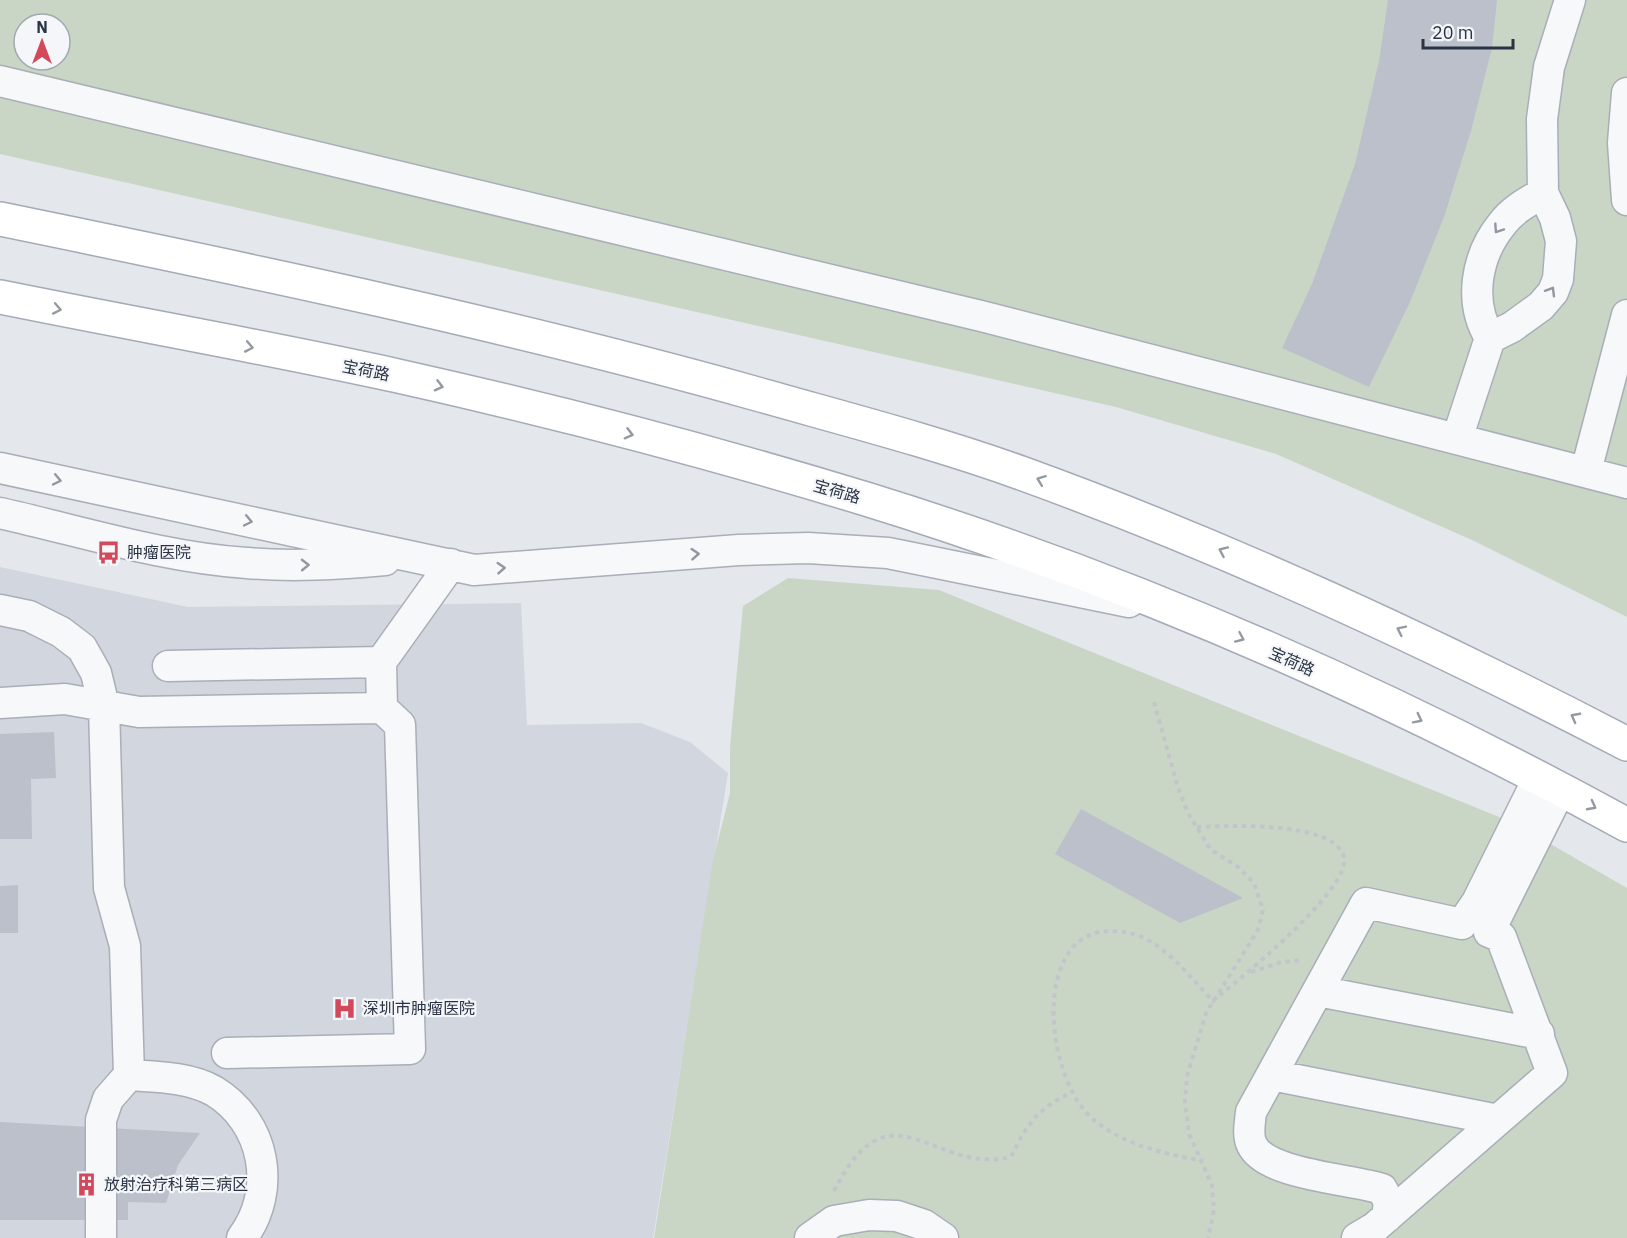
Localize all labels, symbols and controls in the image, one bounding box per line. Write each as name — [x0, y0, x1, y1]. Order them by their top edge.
north arrow — [12, 12, 72, 72]
scale bar — [1423, 12, 1513, 50]
text: N — [36, 17, 48, 37]
text: 20 m — [1432, 21, 1474, 44]
one-way arrow — [1494, 223, 1505, 234]
one-way arrow — [1544, 287, 1555, 298]
one-way arrow — [52, 302, 62, 315]
one-way arrow — [243, 340, 253, 353]
street label: 宝荷路 — [341, 356, 391, 384]
one-way arrow — [434, 379, 444, 392]
one-way arrow — [623, 426, 633, 439]
one-way arrow — [52, 473, 62, 486]
street label: 宝荷路 — [811, 475, 863, 507]
one-way arrow — [1036, 475, 1047, 488]
one-way arrow — [243, 514, 253, 527]
bus stop icon: 肿瘤医院 — [96, 539, 122, 565]
place label: 肿瘤医院 — [127, 542, 191, 562]
one-way arrow — [1218, 546, 1229, 558]
one-way arrow — [691, 547, 700, 560]
one-way arrow — [301, 559, 310, 571]
one-way arrow — [496, 562, 505, 575]
one-way arrow — [1396, 626, 1407, 637]
one-way arrow — [1234, 631, 1245, 643]
street label: 宝荷路 — [1266, 642, 1318, 680]
one-way arrow — [1412, 711, 1423, 723]
one-way arrow — [1571, 713, 1581, 724]
one-way arrow — [1586, 799, 1596, 810]
hospital icon: 深圳市肿瘤医院 — [332, 995, 358, 1021]
place label: 深圳市肿瘤医院 — [363, 998, 475, 1018]
building icon: 放射治疗科第三病区 — [73, 1171, 99, 1197]
place label: 放射治疗科第三病区 — [104, 1174, 248, 1194]

